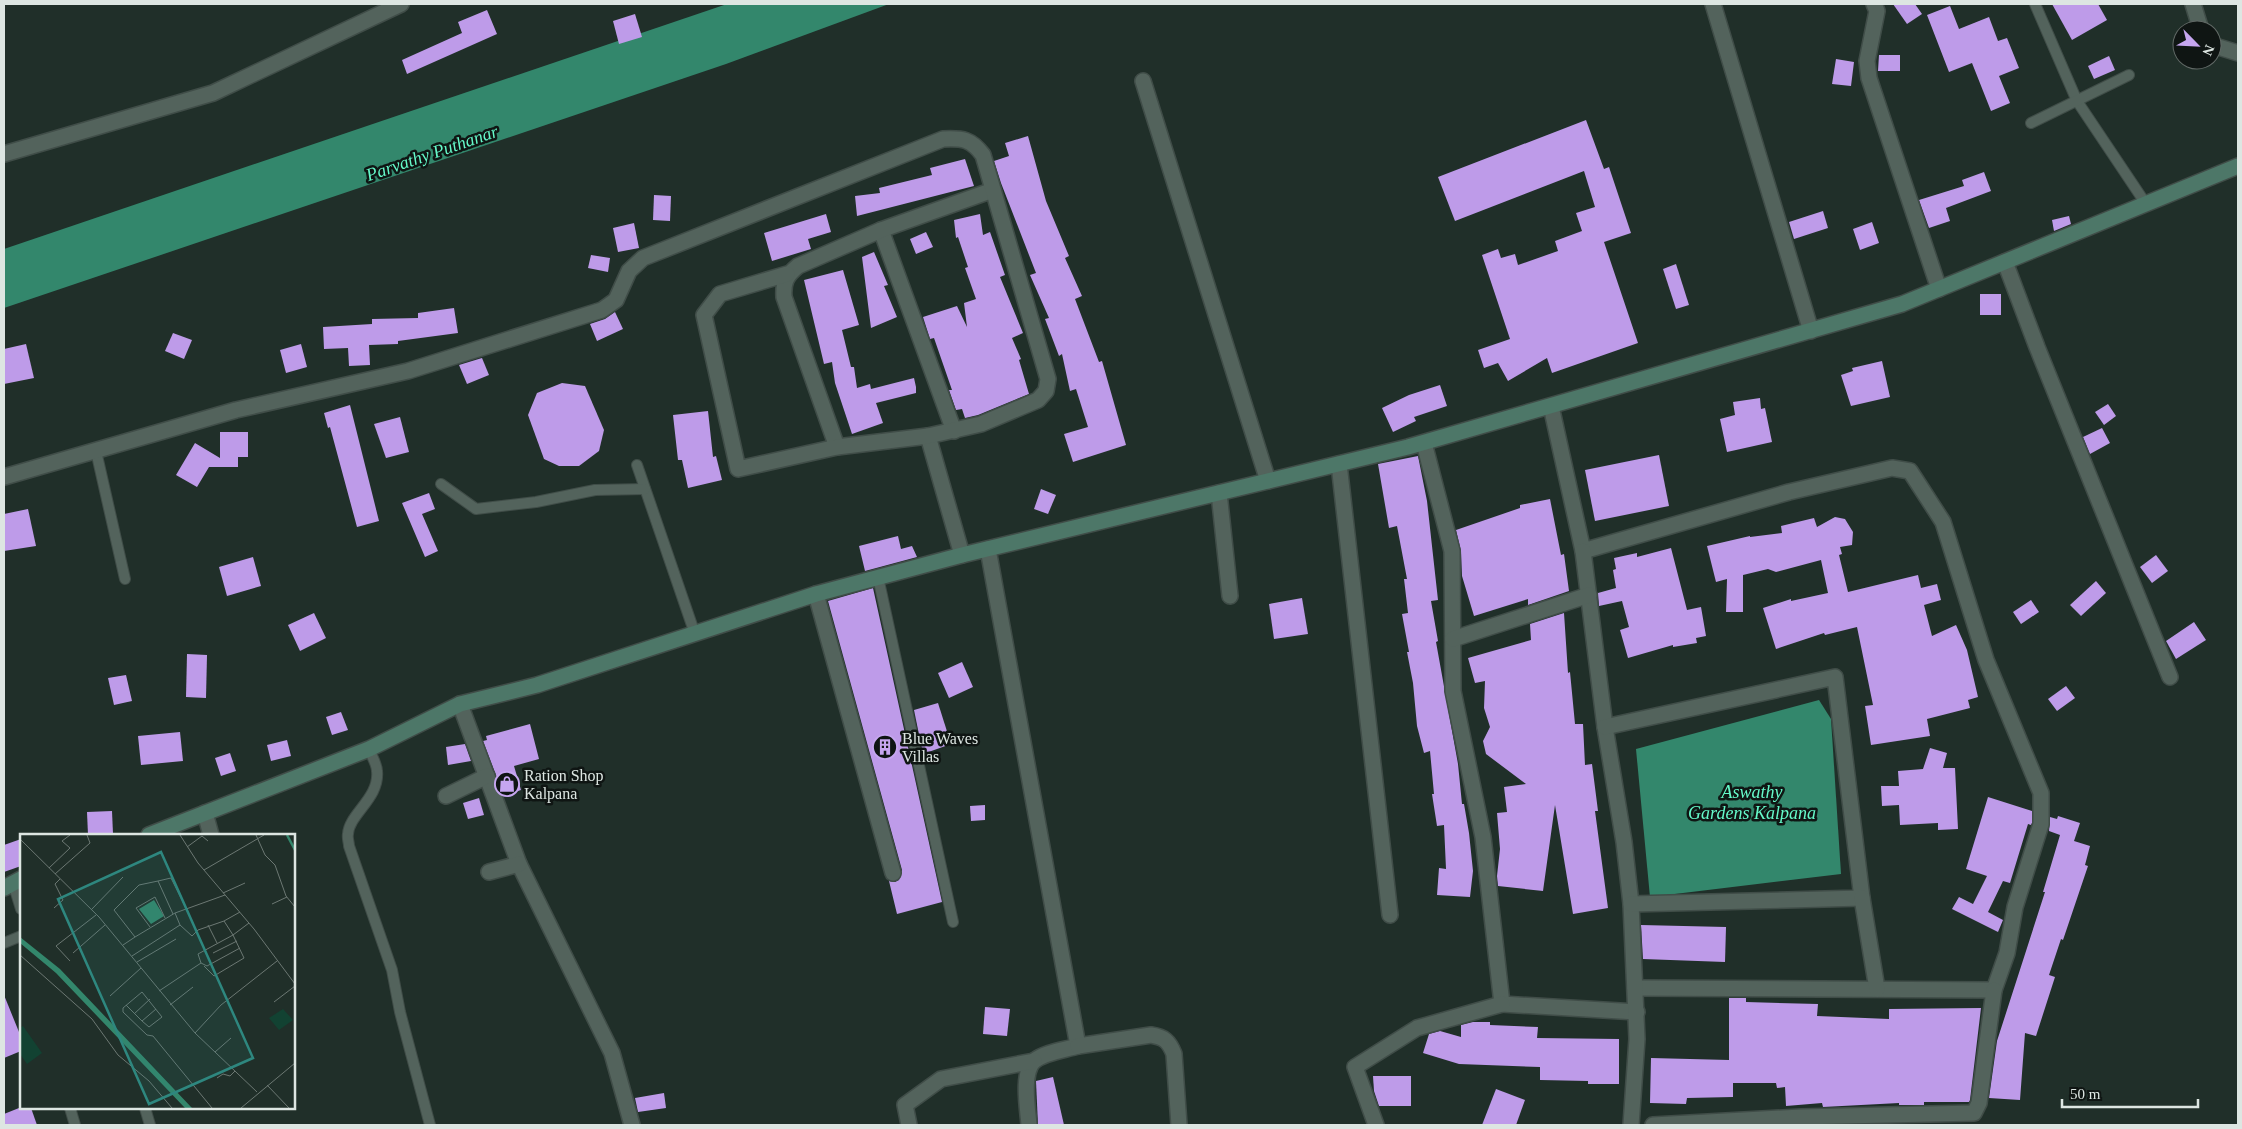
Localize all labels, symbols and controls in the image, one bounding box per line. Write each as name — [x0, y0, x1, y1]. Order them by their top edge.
north arrow — [2172, 20, 2222, 70]
text: N — [2200, 42, 2217, 58]
water label: Parvathy Puthanar — [362, 121, 502, 185]
place label: Blue Waves Villas — [902, 730, 978, 765]
building icon: Blue Waves Villas — [872, 734, 898, 760]
place label: Ration Shop Kalpana — [524, 767, 604, 803]
shop icon: Ration Shop Kalpana — [494, 771, 520, 797]
water label: Aswathy Gardens Kalpana — [1688, 782, 1816, 823]
inset map — [20, 834, 295, 1109]
scale bar — [2062, 1076, 2198, 1108]
text: 50 m — [2070, 1086, 2101, 1102]

